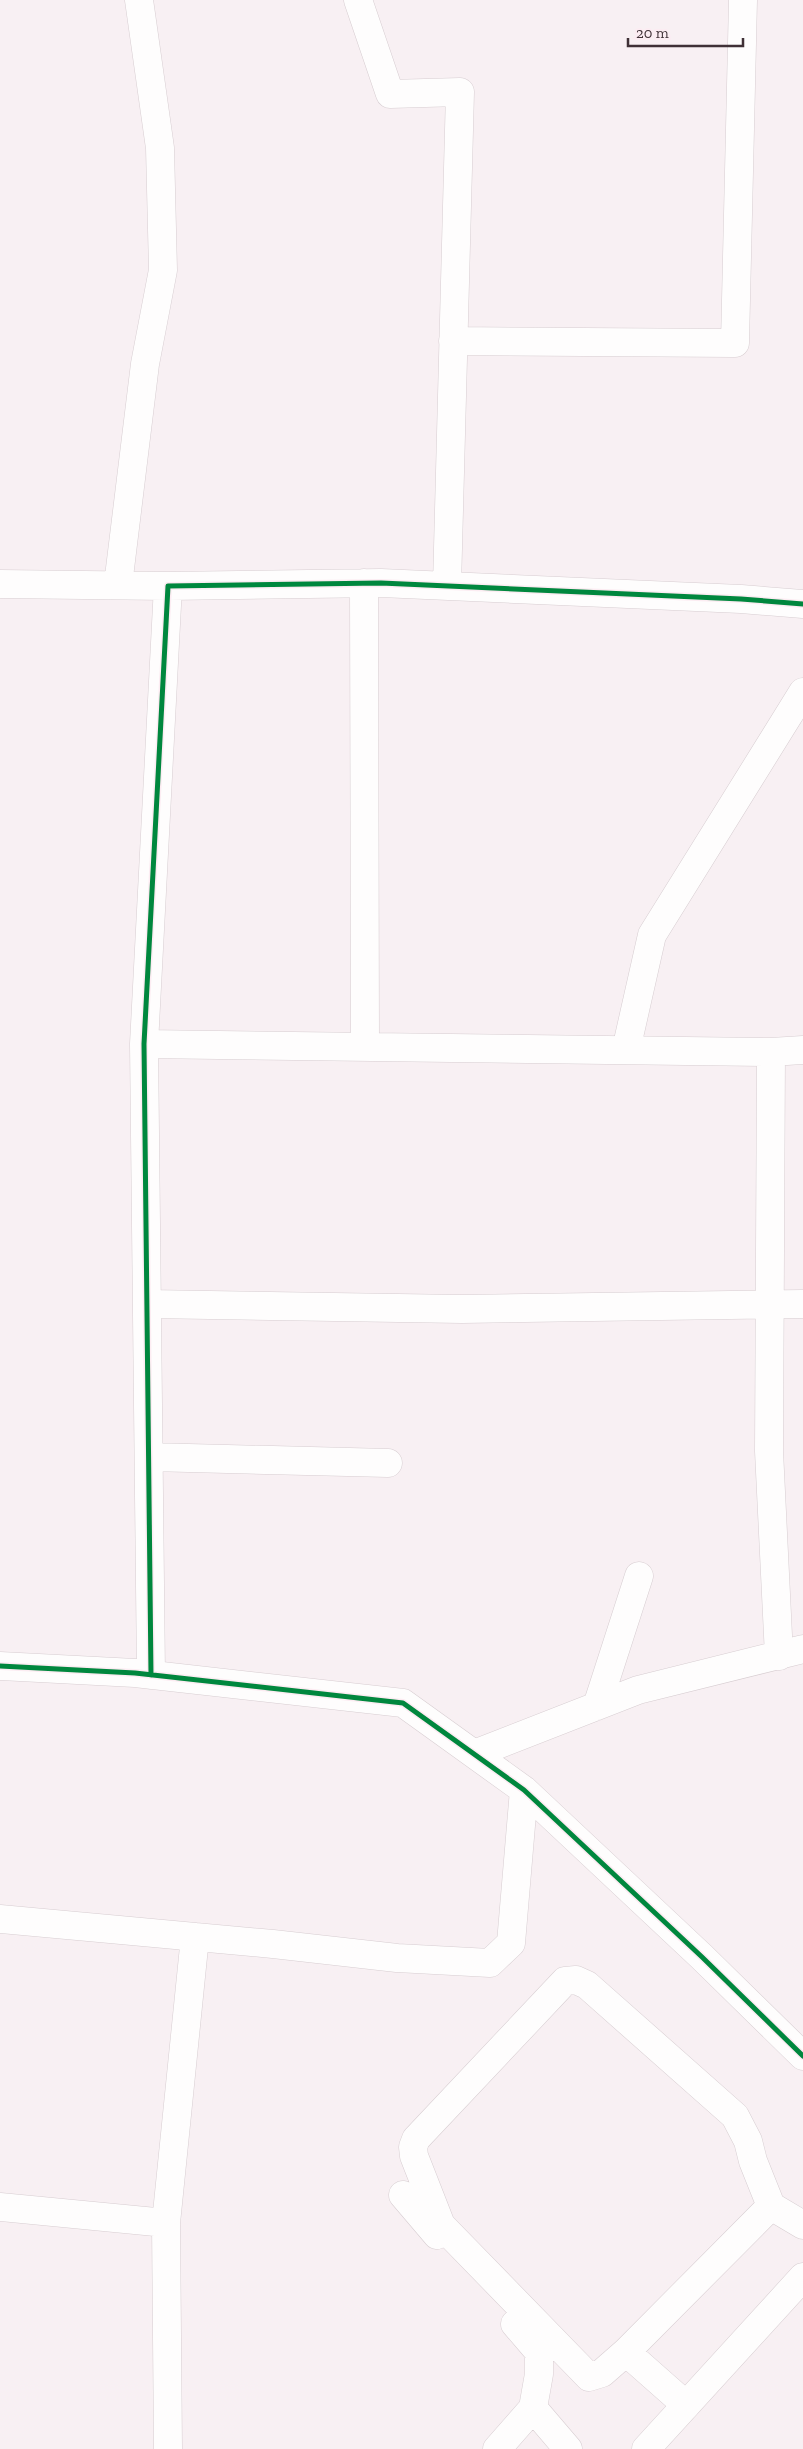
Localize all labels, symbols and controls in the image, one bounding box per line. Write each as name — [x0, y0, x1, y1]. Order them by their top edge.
scale bar — [628, 15, 743, 47]
text: 20 m — [636, 24, 669, 42]

